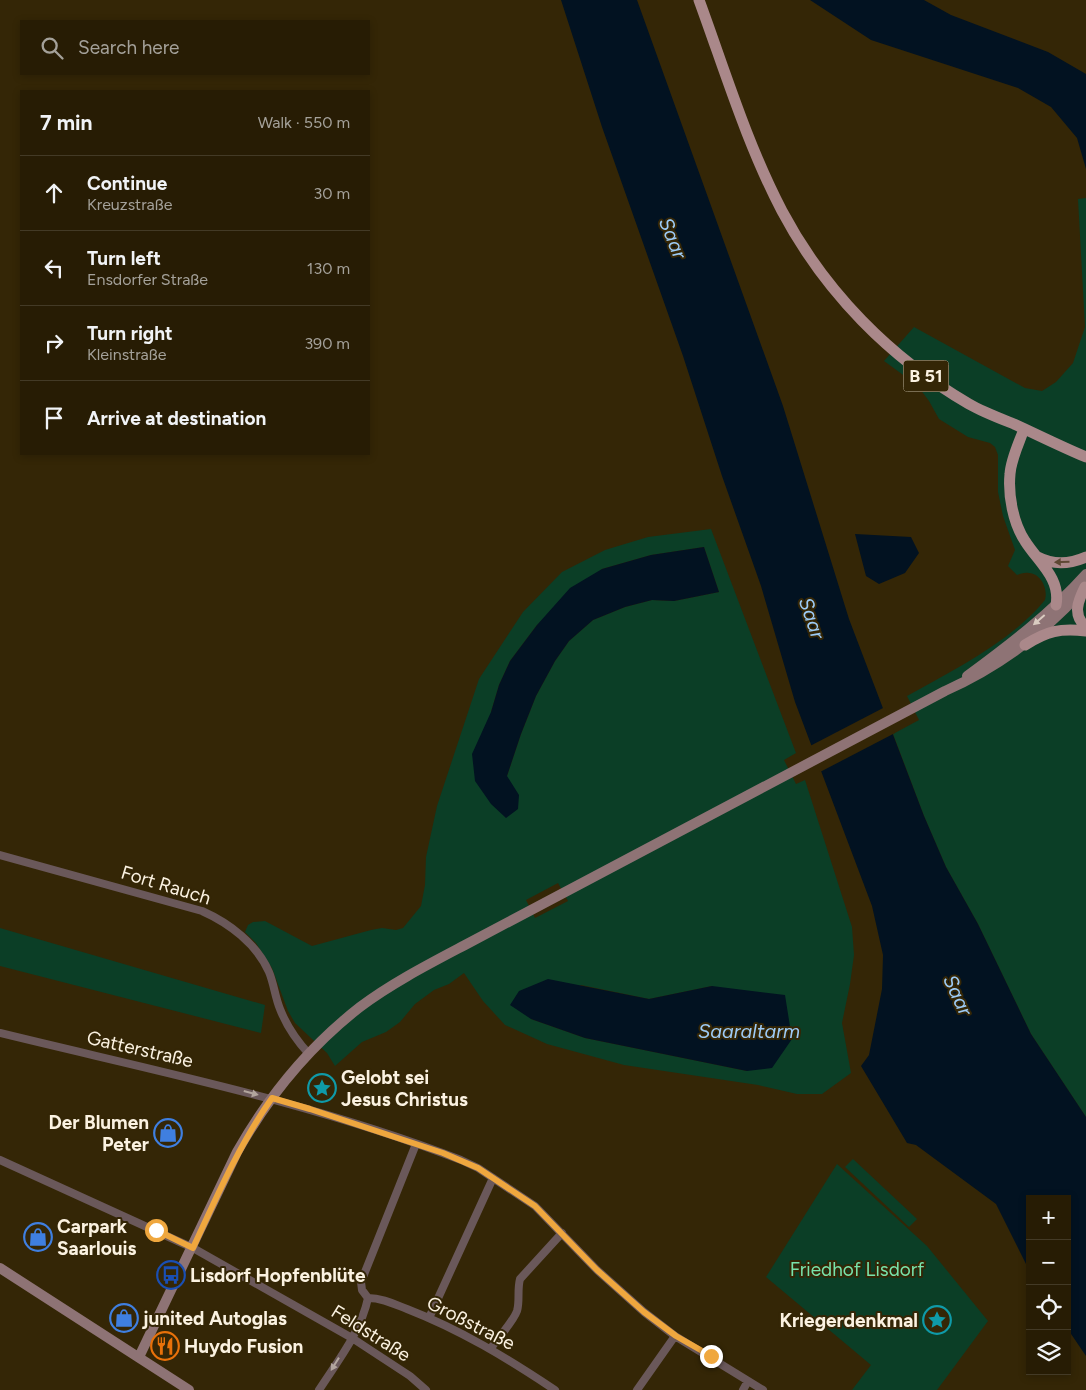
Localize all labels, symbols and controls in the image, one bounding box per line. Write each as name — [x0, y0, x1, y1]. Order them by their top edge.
search box — [20, 20, 370, 75]
icon: search — [38, 34, 66, 62]
text: Search here — [78, 36, 180, 59]
text: 7 min — [40, 110, 92, 135]
text: Walk · 550 m — [258, 113, 350, 132]
text: Continue — [87, 172, 167, 195]
icon: ahead — [40, 179, 68, 207]
text: 30 m — [313, 184, 350, 203]
text: Kreuzstraße — [87, 195, 173, 214]
water label: Saar — [654, 214, 693, 263]
text: Turn left — [87, 247, 161, 270]
icon: left — [40, 254, 68, 282]
text: 130 m — [307, 259, 350, 278]
text: Ensdorfer Straße — [87, 270, 208, 289]
text: Turn right — [87, 322, 173, 345]
icon: right — [40, 329, 68, 357]
text: 390 m — [304, 334, 350, 353]
text: Kleinstraße — [87, 345, 167, 364]
road number: B 51 — [904, 361, 948, 392]
icon: arrive — [40, 404, 68, 432]
text: Arrive at destination — [87, 407, 266, 430]
one-way arrow — [1053, 558, 1069, 566]
water label: Saar — [794, 594, 831, 643]
one-way arrow — [1033, 614, 1045, 626]
street label: Fort Rauch — [118, 860, 214, 910]
water label: Saar — [938, 971, 978, 1020]
water label: Saaraltarm — [698, 1019, 800, 1043]
street label: Gatterstraße — [85, 1026, 195, 1072]
place label: Gelobt sei Jesus Christus — [341, 1066, 468, 1111]
place icon: Gelobt sei Jesus Christus — [307, 1073, 337, 1103]
one-way arrow — [243, 1089, 258, 1097]
place label: Der Blumen Peter — [48, 1111, 149, 1156]
shop icon: Der Blumen Peter — [153, 1118, 183, 1148]
map controls — [1026, 1195, 1071, 1375]
button: + — [1026, 1195, 1071, 1240]
place label: Carpark Saarlouis — [57, 1215, 136, 1260]
route start — [145, 1219, 168, 1242]
shop icon: Carpark Saarlouis — [23, 1222, 53, 1252]
button: − — [1026, 1240, 1071, 1285]
park label: Friedhof Lisdorf — [790, 1258, 924, 1281]
bus stop icon: Lisdorf Hopfenblüte — [156, 1260, 186, 1290]
place label: Lisdorf Hopfenblüte — [190, 1264, 366, 1287]
button: locate — [1026, 1285, 1071, 1330]
street label: Großstraße — [423, 1291, 519, 1355]
street label: Feldstraße — [327, 1300, 415, 1366]
shop icon: junited Autoglas — [109, 1303, 139, 1333]
place icon: Kriegerdenkmal — [922, 1305, 952, 1335]
place label: junited Autoglas — [141, 1307, 287, 1330]
place label: Kriegerdenkmal — [779, 1309, 918, 1332]
button: layers — [1026, 1330, 1071, 1375]
restaurant icon: Huydo Fusion — [150, 1331, 180, 1361]
place label: Huydo Fusion — [184, 1335, 303, 1358]
route end — [700, 1345, 723, 1368]
one-way arrow — [331, 1357, 340, 1371]

